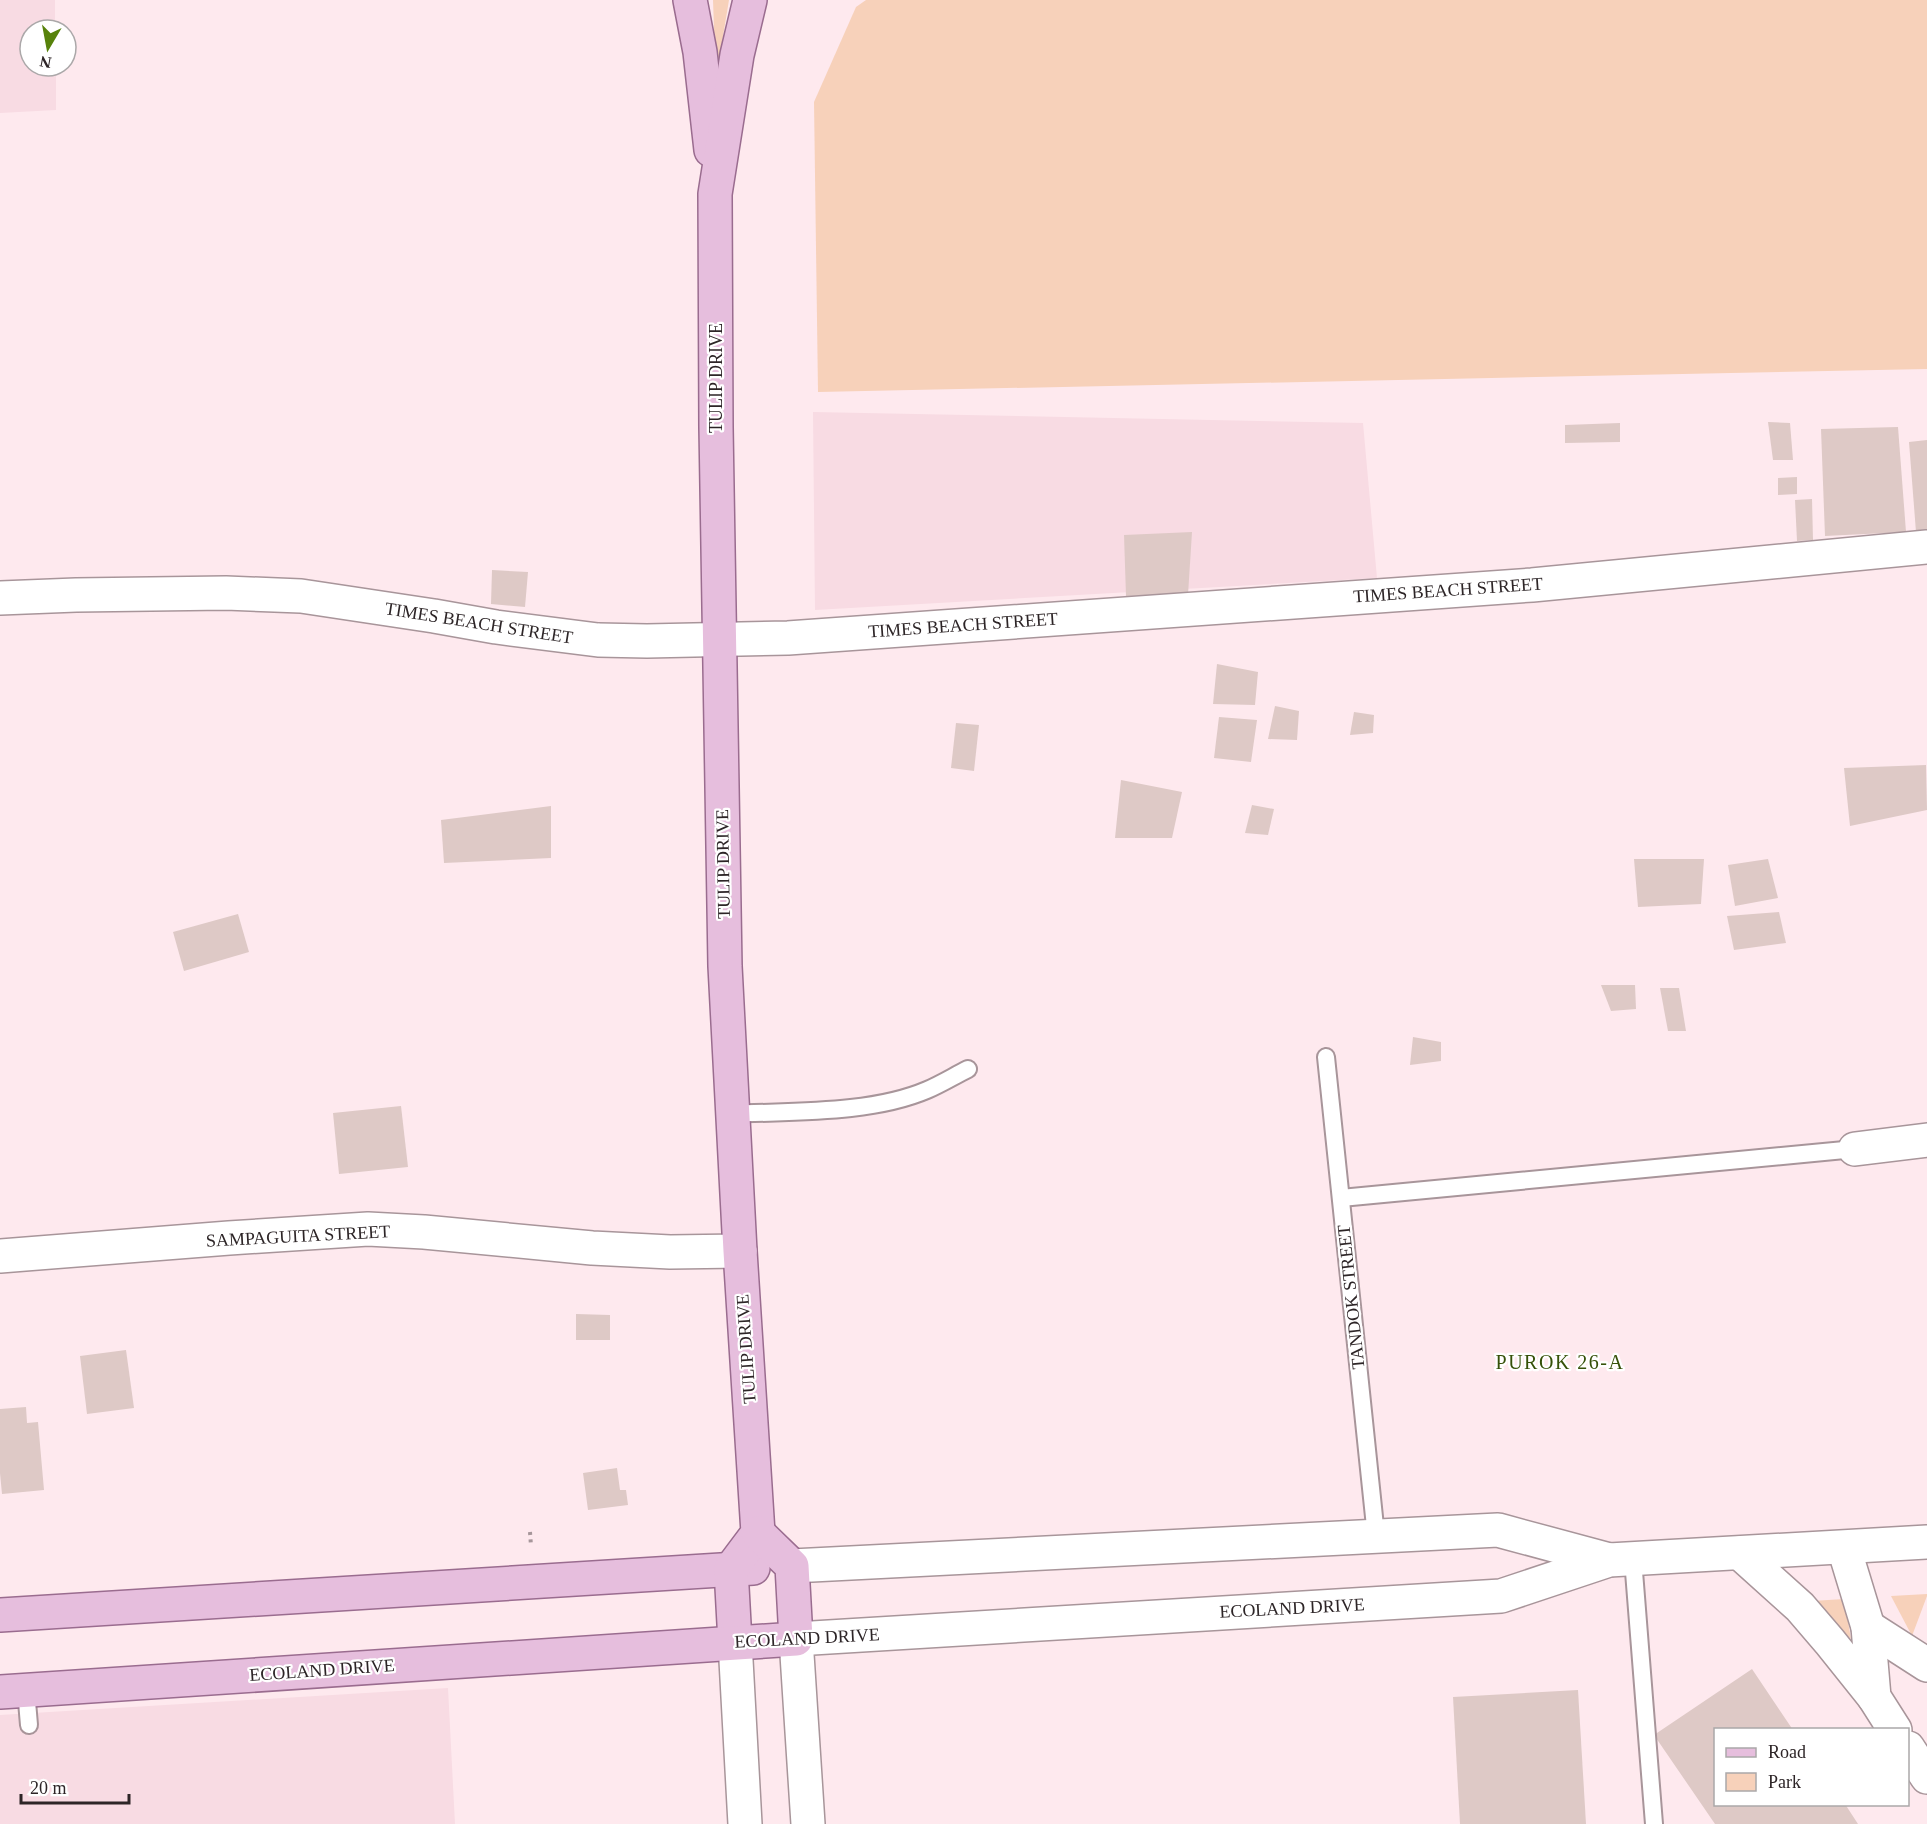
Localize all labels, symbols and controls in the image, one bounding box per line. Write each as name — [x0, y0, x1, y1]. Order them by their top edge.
north arrow — [18, 18, 78, 78]
text: N — [38, 53, 53, 72]
street label: TULIP DRIVE — [706, 323, 726, 433]
street label: TIMES BEACH STREET — [1353, 573, 1543, 607]
street label: TIMES BEACH STREET — [384, 598, 574, 648]
street label: TIMES BEACH STREET — [868, 608, 1058, 642]
street label: TULIP DRIVE — [712, 809, 734, 919]
street label: SAMPAGUITA STREET — [205, 1221, 391, 1251]
street label: TANDOK STREET — [1333, 1224, 1369, 1370]
street label: TULIP DRIVE — [732, 1294, 760, 1404]
district label: PUROK 26-A — [1496, 1351, 1624, 1373]
street label: ECOLAND DRIVE — [1219, 1594, 1365, 1622]
street label: ECOLAND DRIVE — [734, 1624, 880, 1652]
street label: ECOLAND DRIVE — [249, 1655, 395, 1685]
legend — [1714, 1728, 1909, 1806]
text: Road — [1768, 1742, 1806, 1762]
scale bar — [21, 1767, 129, 1805]
text: Park — [1768, 1772, 1801, 1792]
text: 20 m — [30, 1778, 67, 1798]

